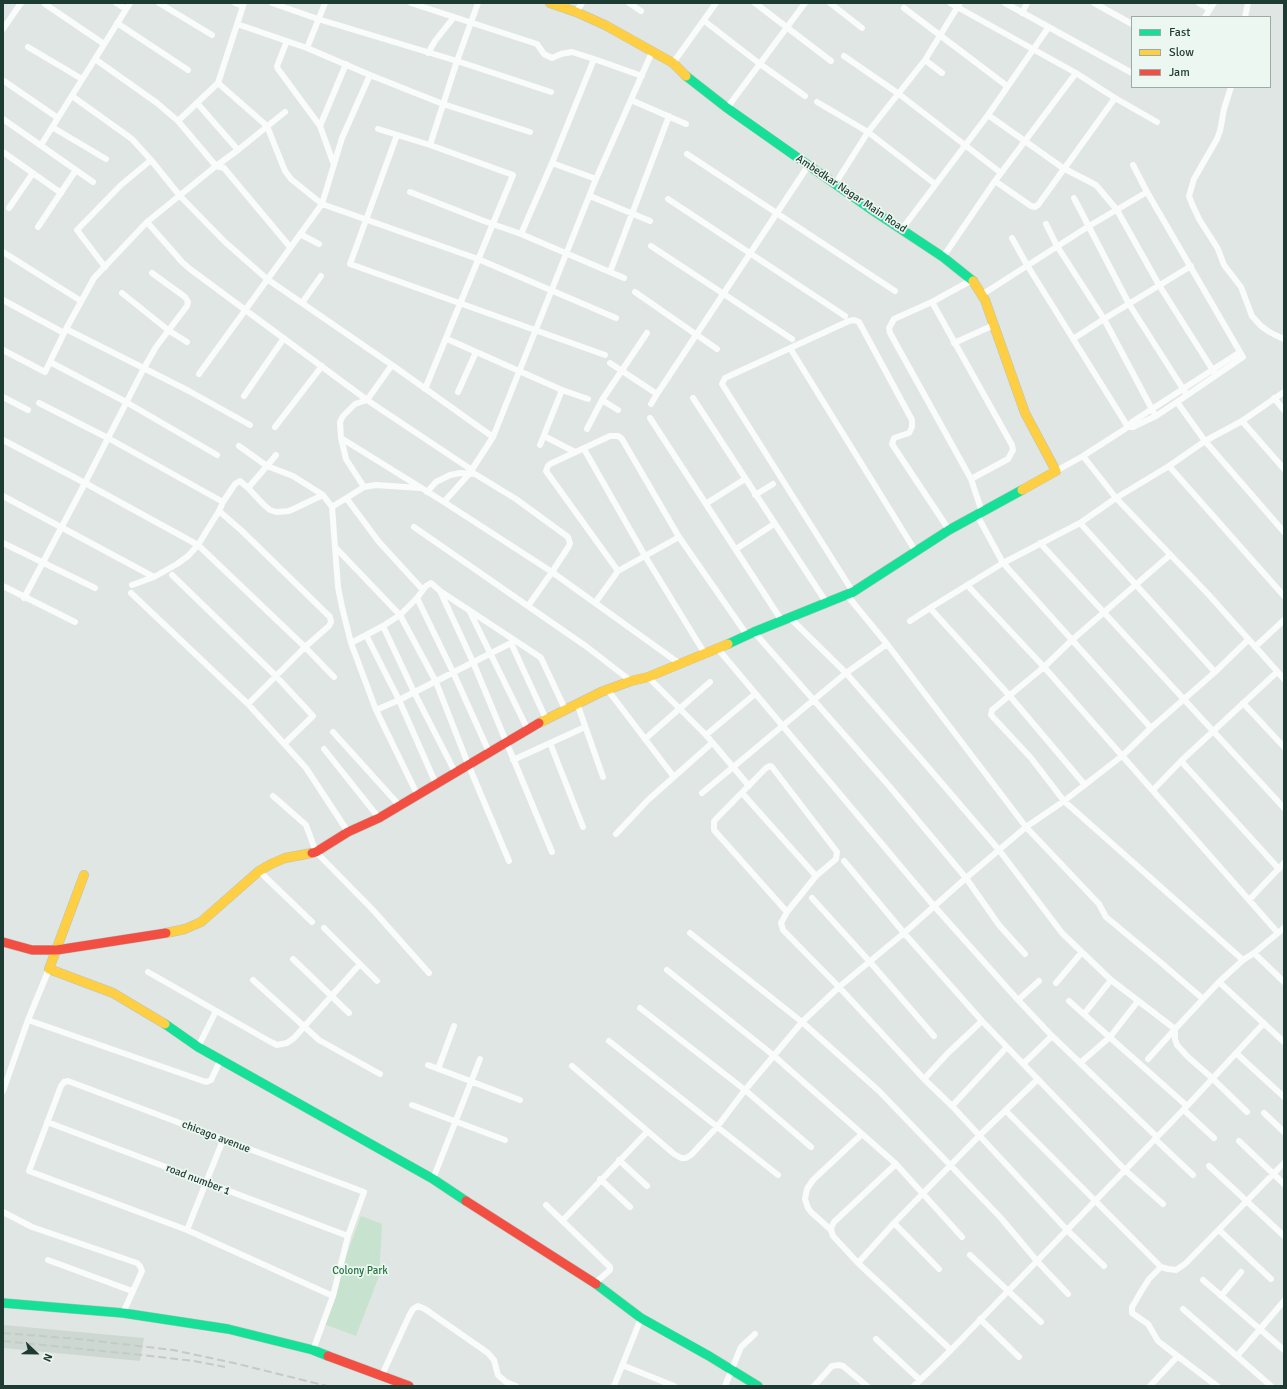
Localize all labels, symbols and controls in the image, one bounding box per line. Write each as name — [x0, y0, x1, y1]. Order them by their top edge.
legend — [1131, 16, 1271, 88]
text: Fast — [1169, 25, 1190, 40]
text: Slow — [1169, 45, 1194, 60]
text: Jam — [1169, 65, 1190, 80]
street label: Ambedkar Nagar Main Road — [793, 152, 909, 236]
street label: chicago avenue — [180, 1118, 252, 1156]
street label: road number 1 — [164, 1162, 232, 1198]
park label: Colony Park — [332, 1264, 388, 1278]
north arrow — [16, 1333, 56, 1373]
text: N — [40, 1352, 55, 1364]

